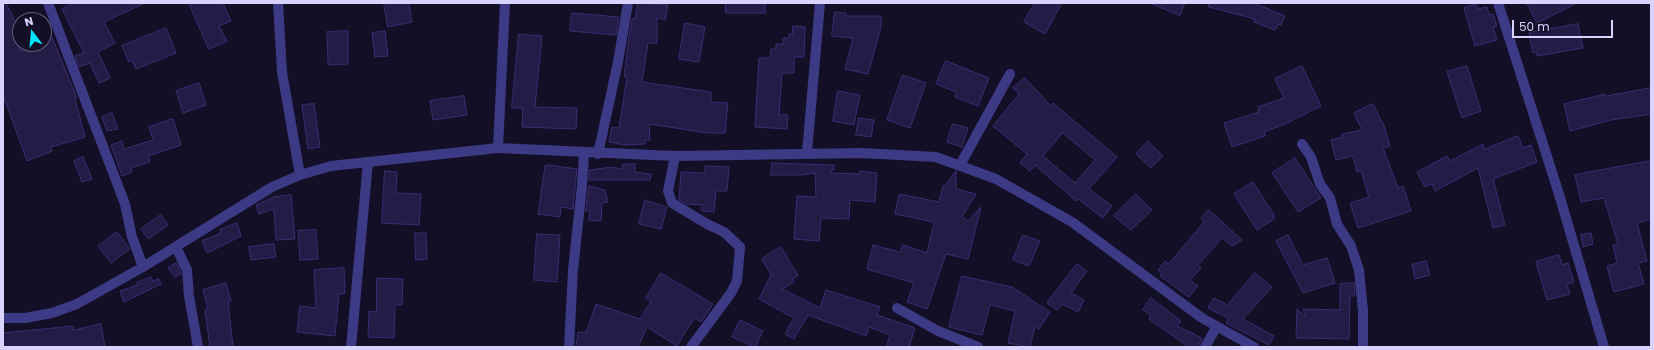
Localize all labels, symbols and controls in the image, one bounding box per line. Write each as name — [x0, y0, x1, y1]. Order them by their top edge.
north arrow — [12, 12, 52, 52]
scale bar — [1514, 12, 1615, 38]
text: N — [23, 13, 35, 30]
text: 50 m — [1519, 18, 1550, 35]

